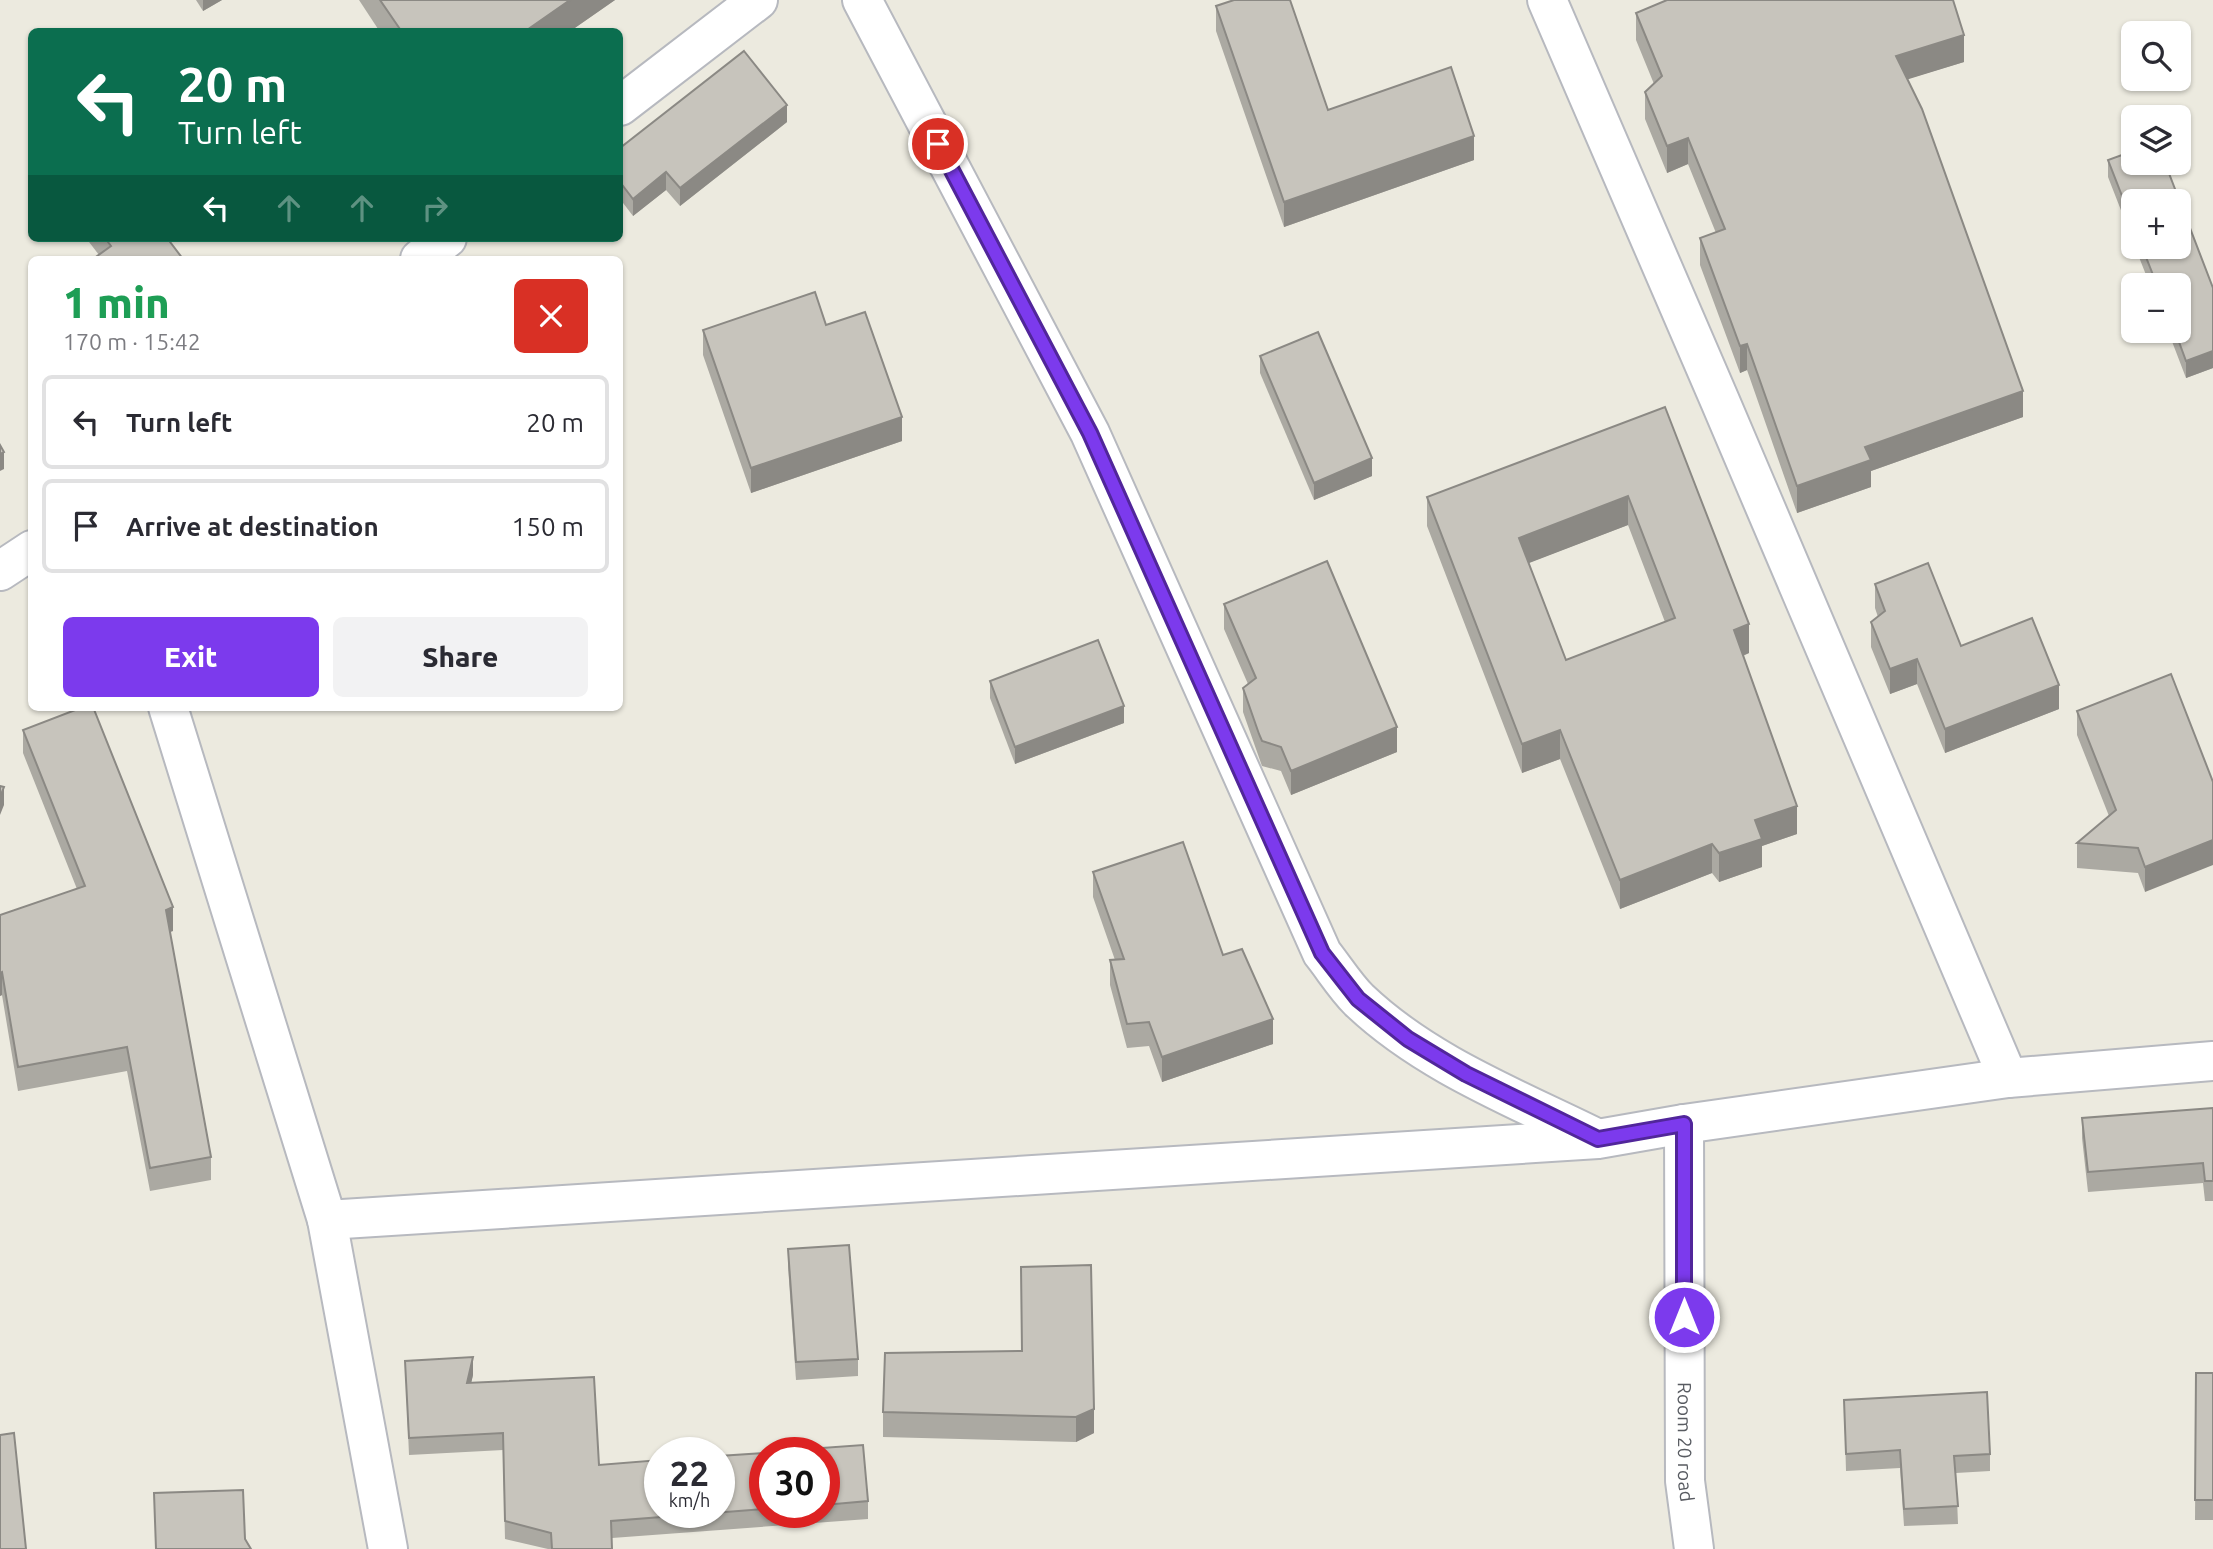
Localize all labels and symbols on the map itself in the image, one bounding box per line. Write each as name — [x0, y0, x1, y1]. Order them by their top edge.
pin — [908, 114, 968, 174]
position arrow — [1647, 1280, 1721, 1354]
street label: Room 20 road — [1674, 1382, 1699, 1503]
speed limit sign: 30 — [749, 1437, 840, 1528]

